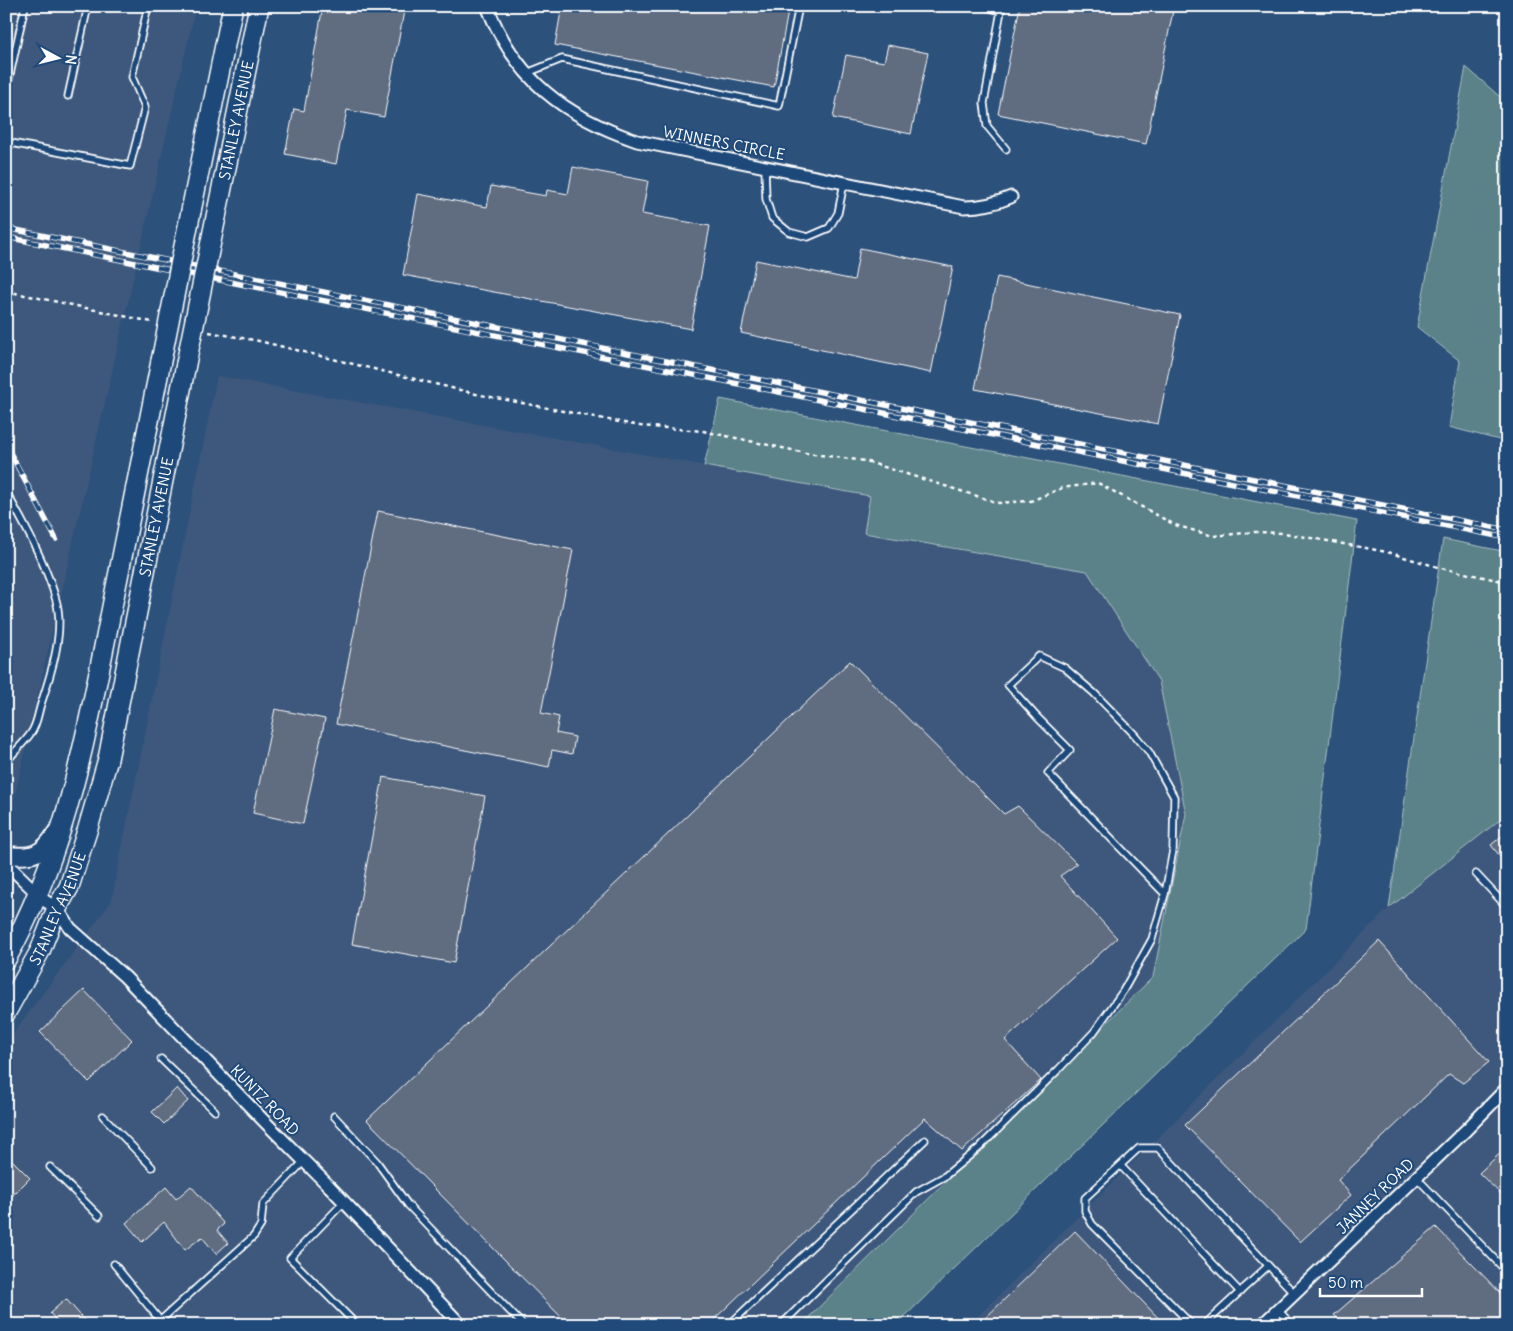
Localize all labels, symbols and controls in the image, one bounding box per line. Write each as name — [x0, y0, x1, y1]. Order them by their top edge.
north arrow — [32, 32, 82, 82]
text: N — [61, 54, 80, 65]
street label: STANLEY AVENUE — [214, 58, 257, 181]
street label: WINNERS CIRCLE — [661, 122, 787, 164]
street label: STANLEY AVENUE — [135, 455, 177, 578]
street label: STANLEY AVENUE — [25, 849, 89, 968]
street label: KUNTZ ROAD — [227, 1061, 303, 1139]
street label: JANNEY ROAD — [1332, 1154, 1418, 1238]
scale bar — [1320, 1266, 1423, 1298]
text: 50 m — [1328, 1273, 1363, 1292]

